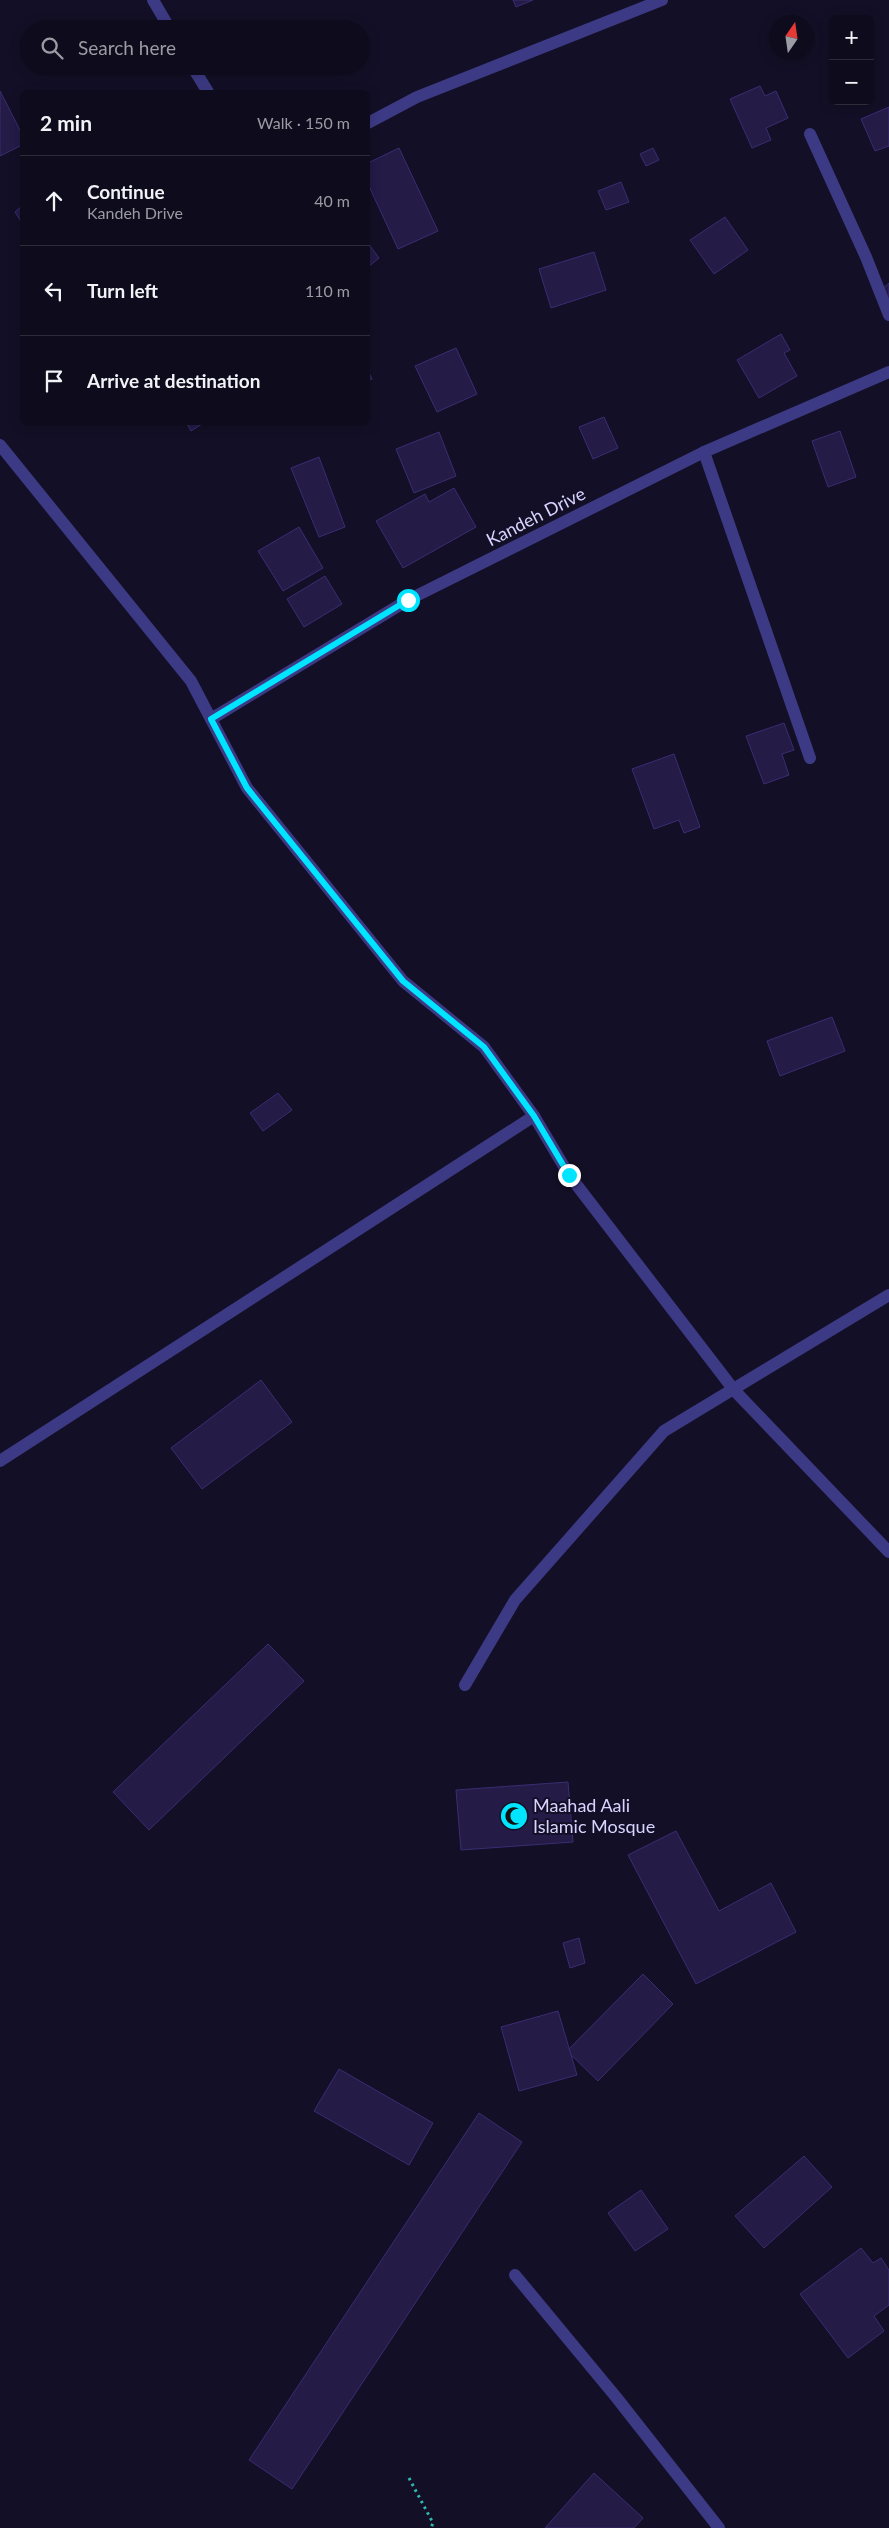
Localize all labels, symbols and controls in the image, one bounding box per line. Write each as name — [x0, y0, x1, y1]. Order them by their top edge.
north arrow — [769, 15, 814, 60]
map controls — [829, 15, 874, 105]
button: + — [829, 15, 874, 60]
search box — [20, 20, 370, 75]
icon: search — [38, 34, 66, 62]
text: Search here — [78, 36, 176, 59]
button: − — [829, 60, 874, 105]
text: 2 min — [40, 110, 92, 135]
text: Walk · 150 m — [257, 113, 350, 132]
text: Continue — [87, 180, 165, 203]
icon: ahead — [40, 187, 68, 215]
text: 40 m — [314, 191, 350, 210]
text: Kandeh Drive — [87, 203, 183, 222]
icon: left — [40, 277, 68, 305]
text: Turn left — [87, 279, 158, 302]
text: 110 m — [305, 281, 350, 300]
icon: arrive — [40, 367, 68, 395]
text: Arrive at destination — [87, 369, 260, 392]
street label: Kandeh Drive — [482, 482, 589, 550]
route start — [397, 589, 420, 612]
route end — [558, 1164, 581, 1187]
place label: Maahad Aali Islamic Mosque — [533, 1794, 655, 1837]
mosque icon: Maahad Aali Islamic Mosque — [499, 1801, 529, 1831]

